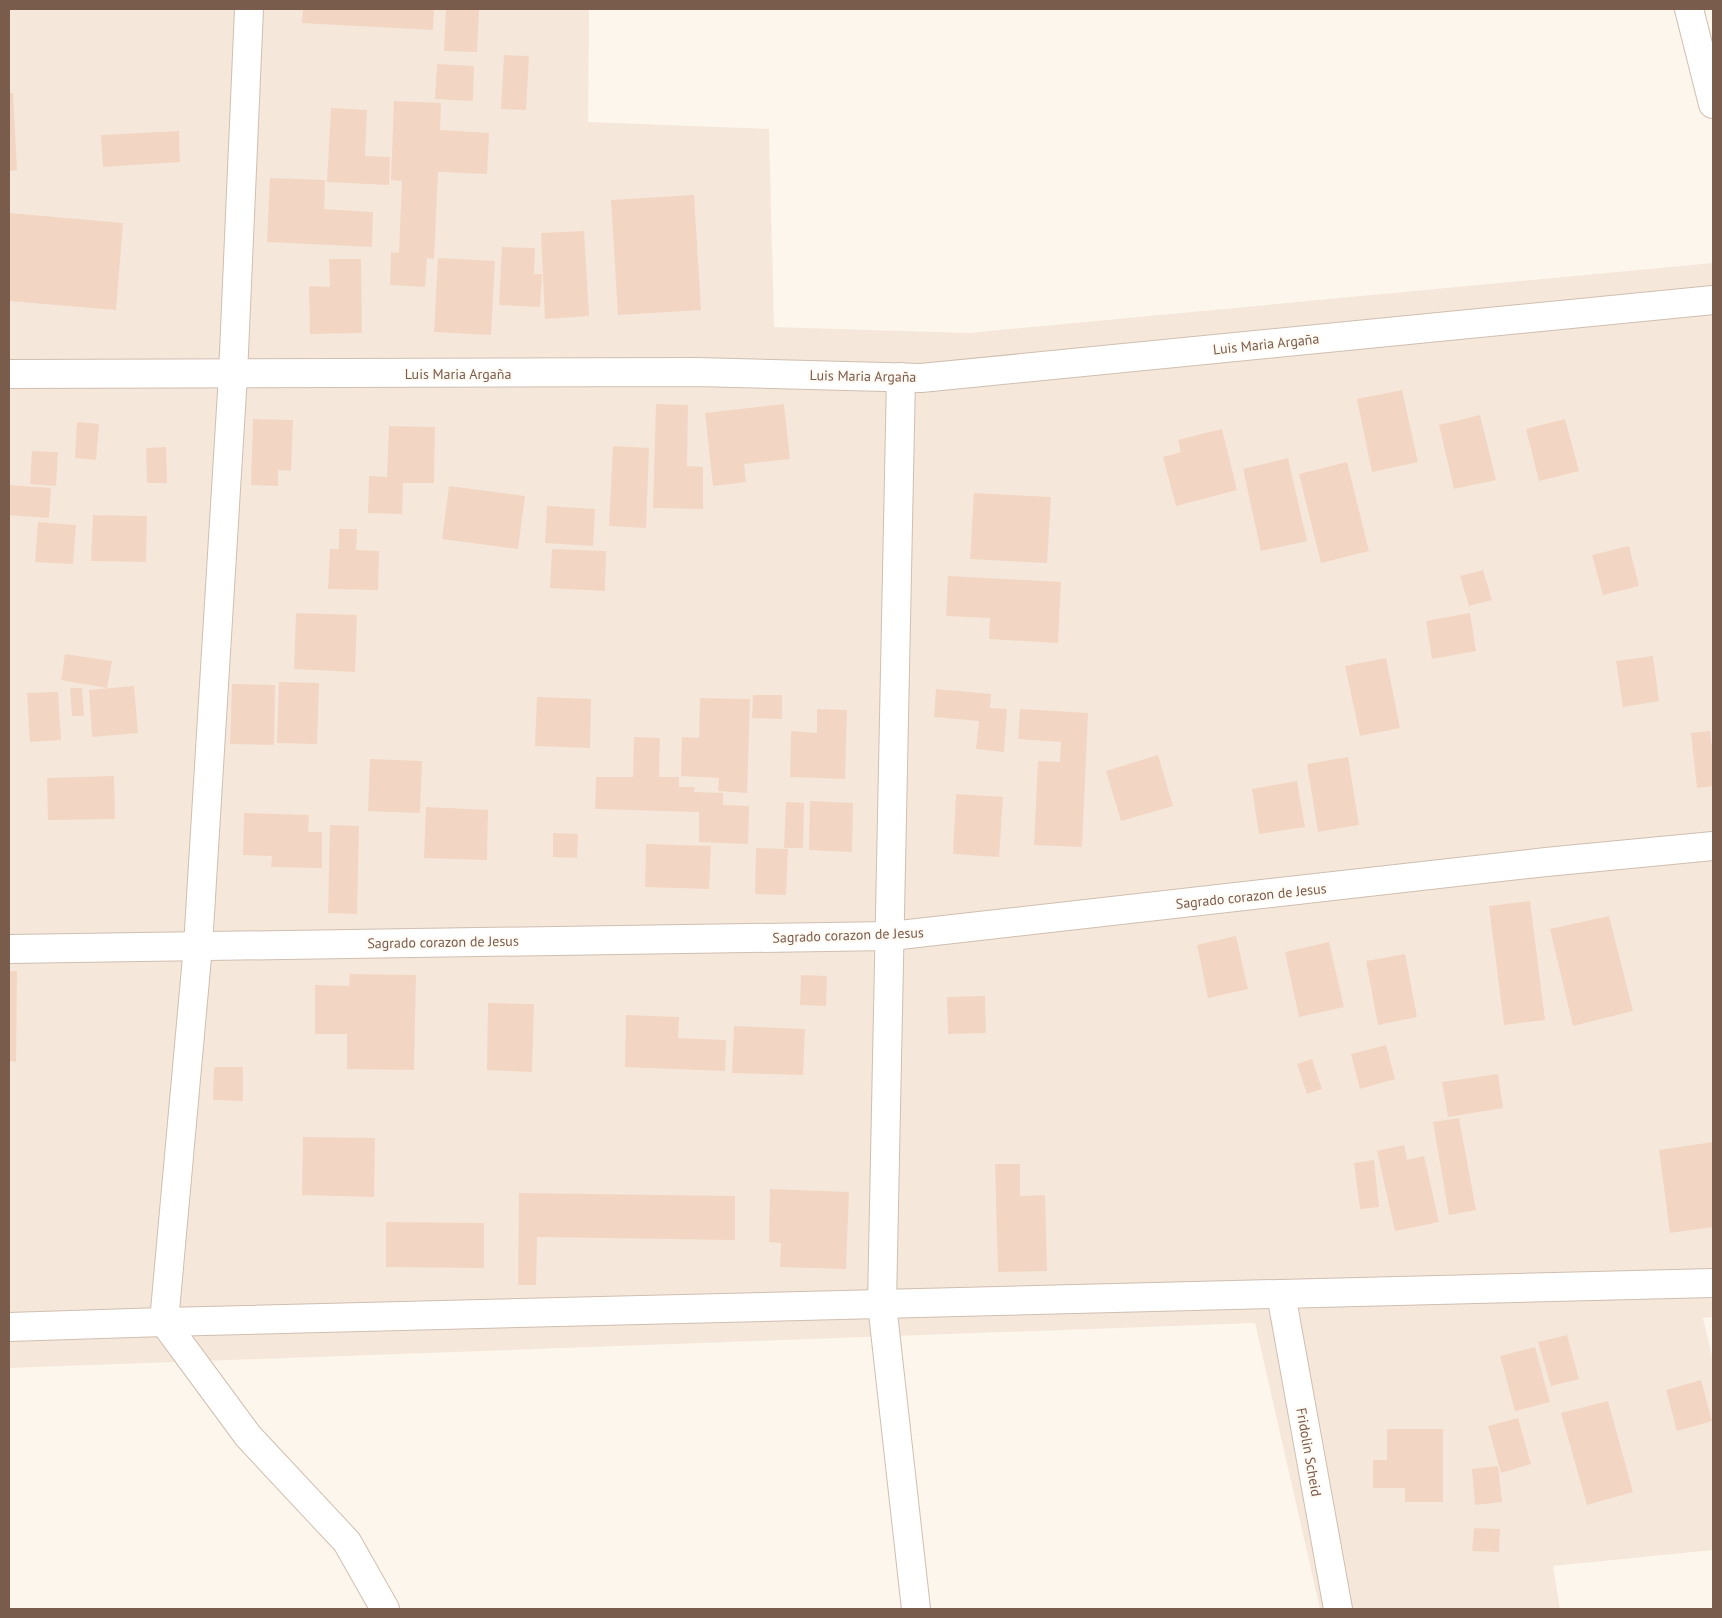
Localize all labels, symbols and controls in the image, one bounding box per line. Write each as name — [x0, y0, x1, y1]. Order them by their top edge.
street label: Luis Maria Argaña — [1212, 329, 1320, 359]
street label: Luis Maria Argaña — [405, 365, 511, 383]
street label: Luis Maria Argaña — [810, 366, 917, 386]
street label: Sagrado corazon de Jesus — [1175, 879, 1327, 913]
street label: Sagrado corazon de Jesus — [772, 923, 924, 947]
street label: Sagrado corazon de Jesus — [367, 932, 519, 952]
street label: Fridolin Scheid — [1292, 1406, 1326, 1498]

